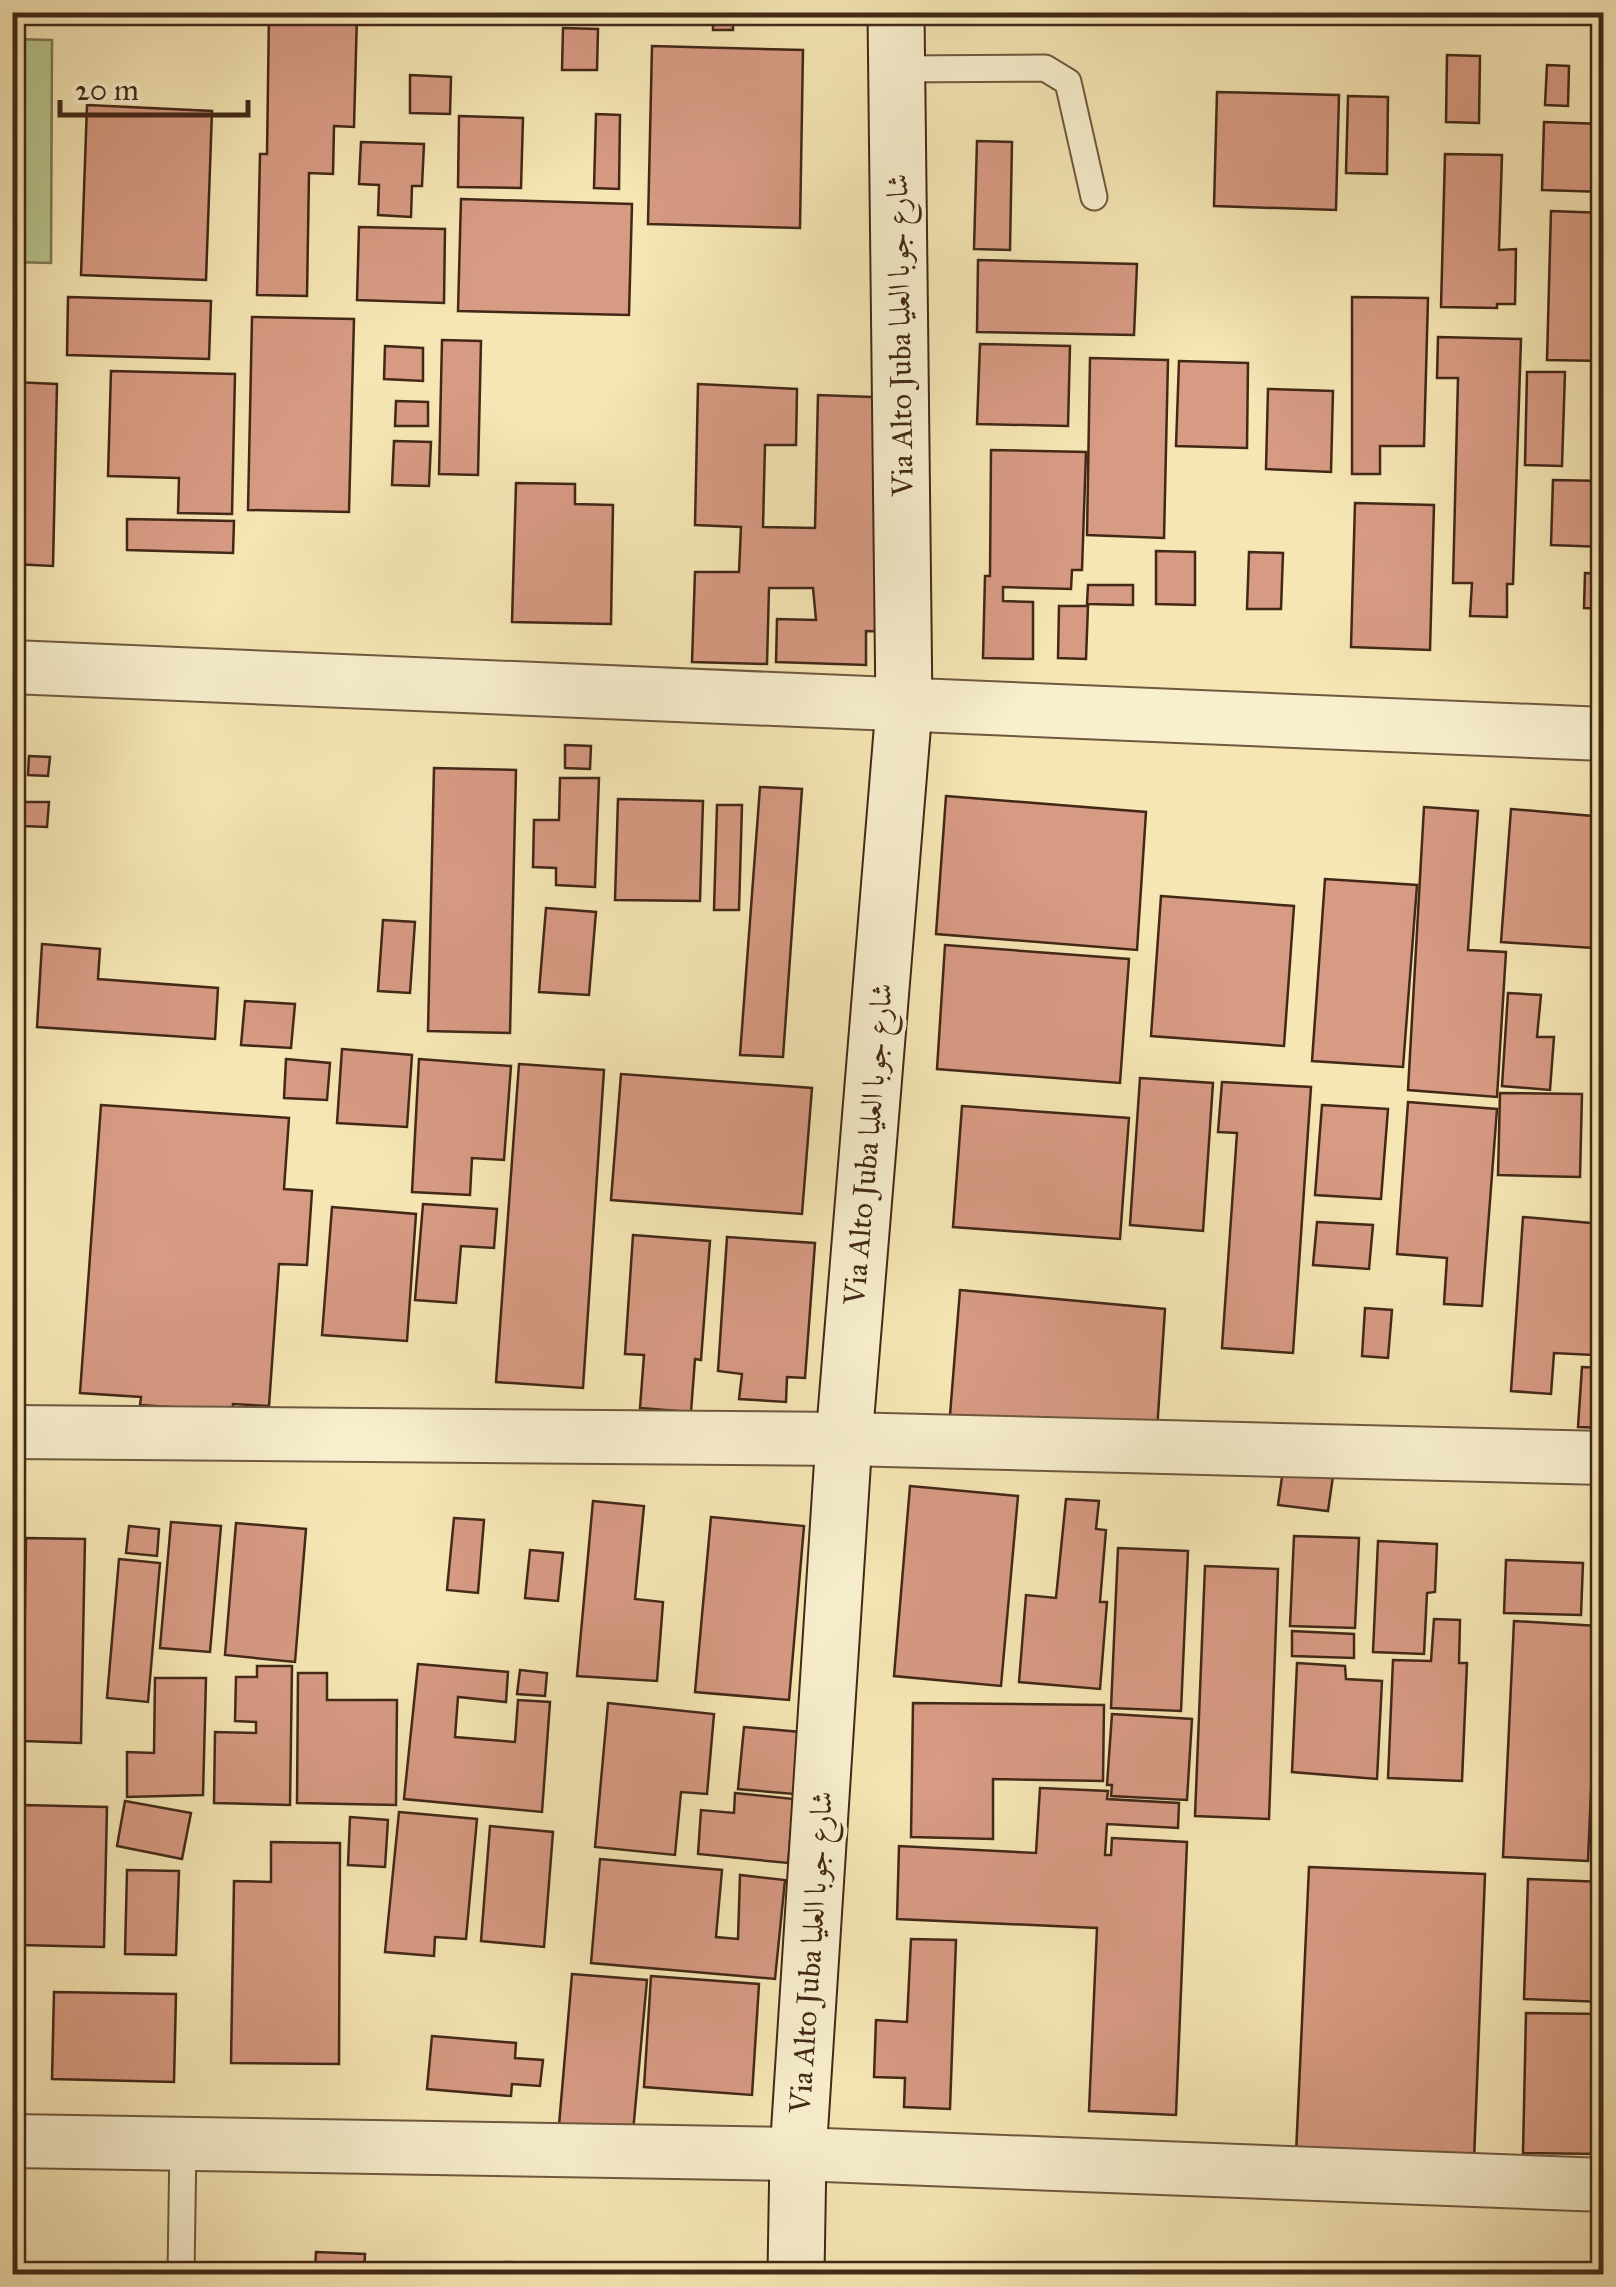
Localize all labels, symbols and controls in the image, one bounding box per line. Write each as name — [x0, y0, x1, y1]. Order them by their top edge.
scale bar — [60, 55, 248, 117]
text: 20 m — [75, 72, 139, 108]
street label: Via Alto Juba شارع جوبا العليا — [879, 173, 928, 498]
street label: Via Alto Juba شارع جوبا العليا — [836, 982, 907, 1308]
street label: Via Alto Juba شارع جوبا العليا — [782, 1790, 847, 2116]

